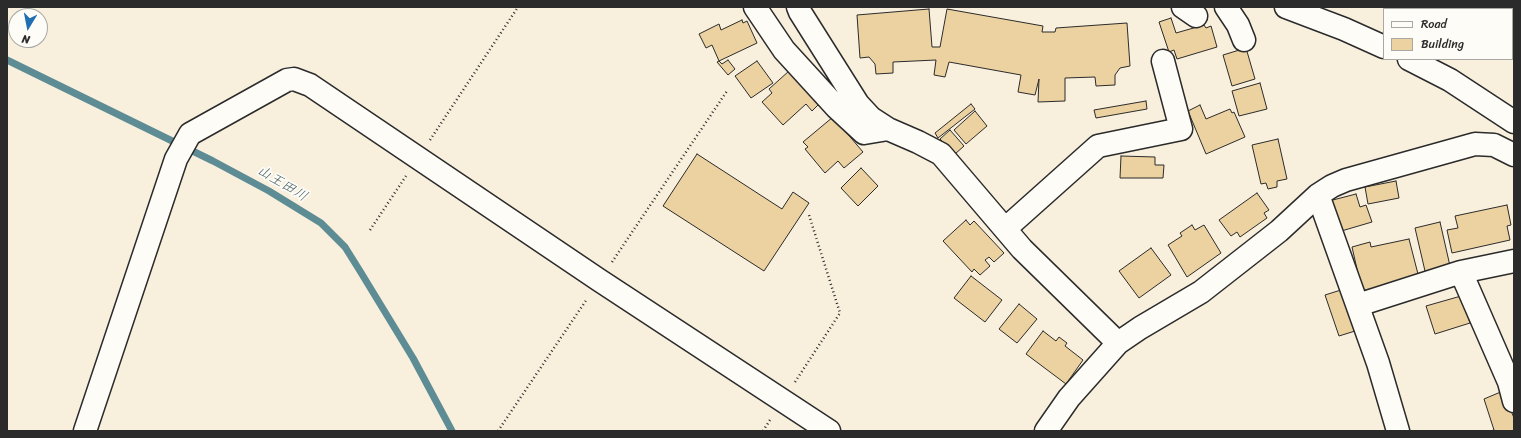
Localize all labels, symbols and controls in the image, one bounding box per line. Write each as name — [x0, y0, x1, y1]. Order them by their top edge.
north arrow — [8, 8, 48, 48]
legend — [1383, 8, 1513, 60]
text: Road — [1421, 13, 1447, 35]
text: N — [21, 29, 31, 49]
text: Building — [1421, 33, 1464, 55]
water label: 山王田川 — [254, 162, 310, 206]

